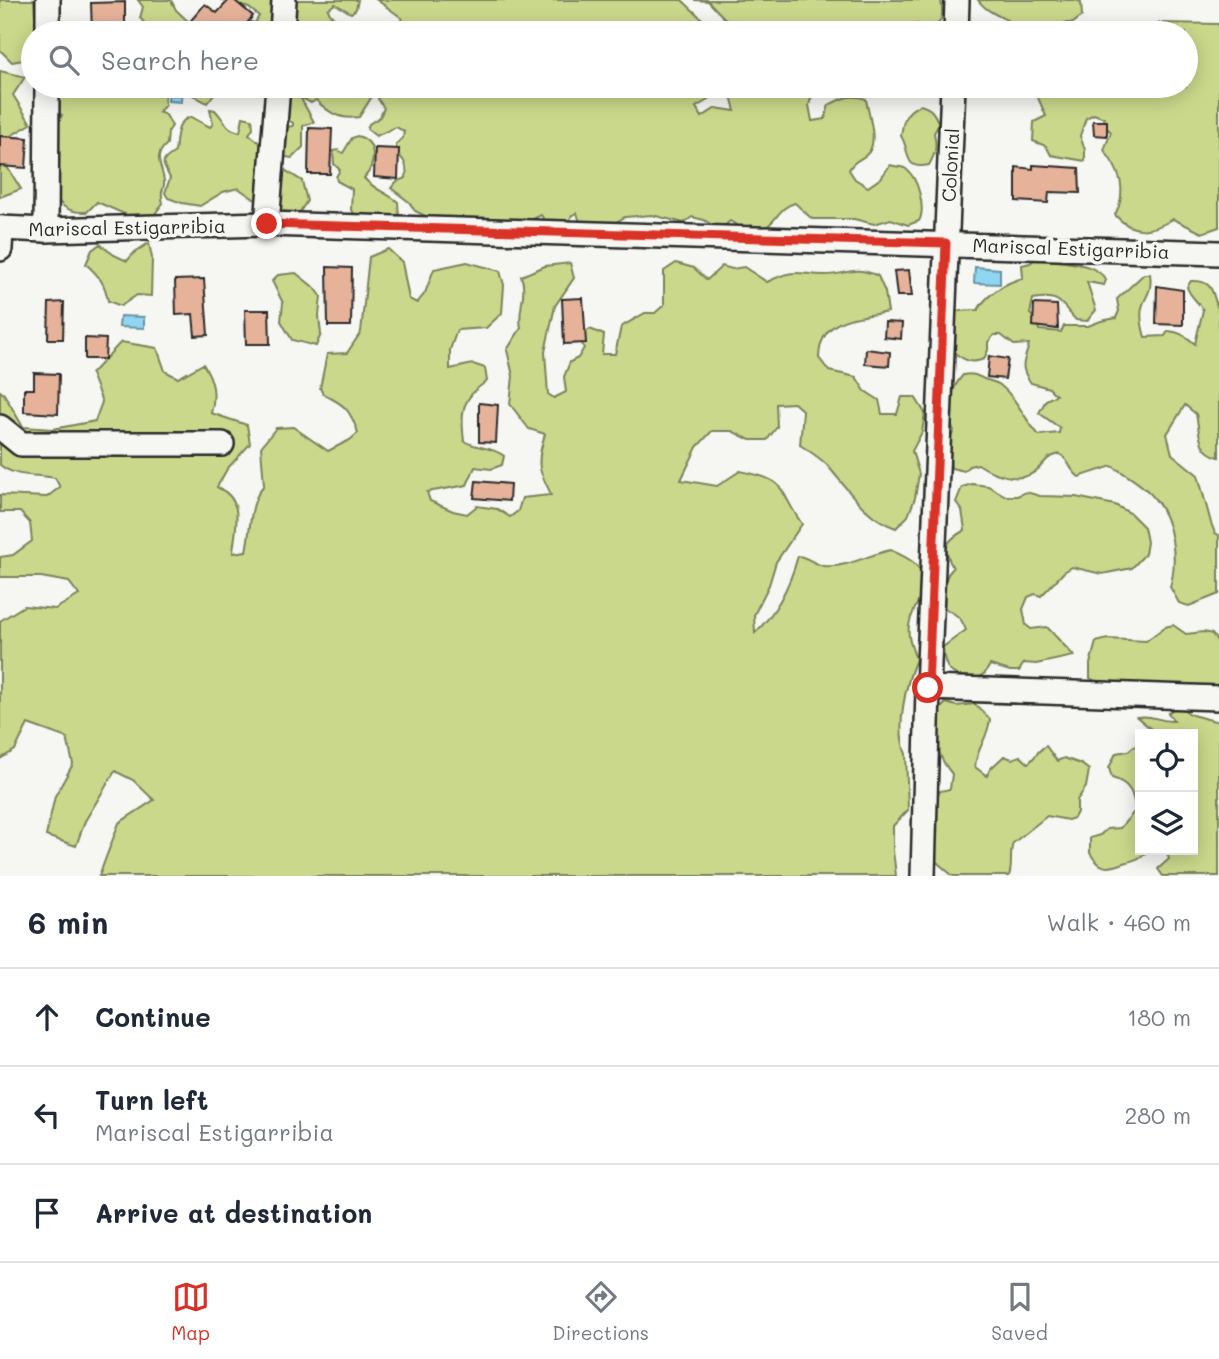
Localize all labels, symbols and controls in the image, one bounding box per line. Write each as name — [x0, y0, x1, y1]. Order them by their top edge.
search box — [21, 21, 1198, 98]
icon: search — [45, 41, 83, 79]
text: Search here — [101, 43, 259, 77]
street label: Colonial — [936, 127, 964, 203]
route end — [251, 208, 282, 239]
street label: Mariscal Estigarribia — [28, 213, 226, 241]
street label: Mariscal Estigarribia — [972, 232, 1170, 264]
route start — [912, 672, 943, 703]
map controls — [1135, 729, 1198, 855]
button: locate — [1135, 729, 1198, 792]
button: layers — [1135, 792, 1198, 855]
text: 6 min — [28, 902, 108, 942]
text: Walk · 460 m — [1046, 907, 1191, 937]
icon: ahead — [28, 998, 66, 1036]
text: Continue — [95, 1000, 211, 1034]
text: 180 m — [1127, 1002, 1191, 1032]
text: Turn left — [95, 1083, 208, 1117]
icon: left — [28, 1096, 66, 1134]
text: 280 m — [1124, 1100, 1191, 1130]
text: Mariscal Estigarribia — [95, 1117, 334, 1147]
icon: arrive — [28, 1194, 66, 1232]
text: Arrive at destination — [95, 1196, 372, 1230]
tab: Map — [171, 1278, 210, 1345]
tab: Directions — [552, 1278, 649, 1345]
tab: Saved — [991, 1278, 1048, 1345]

